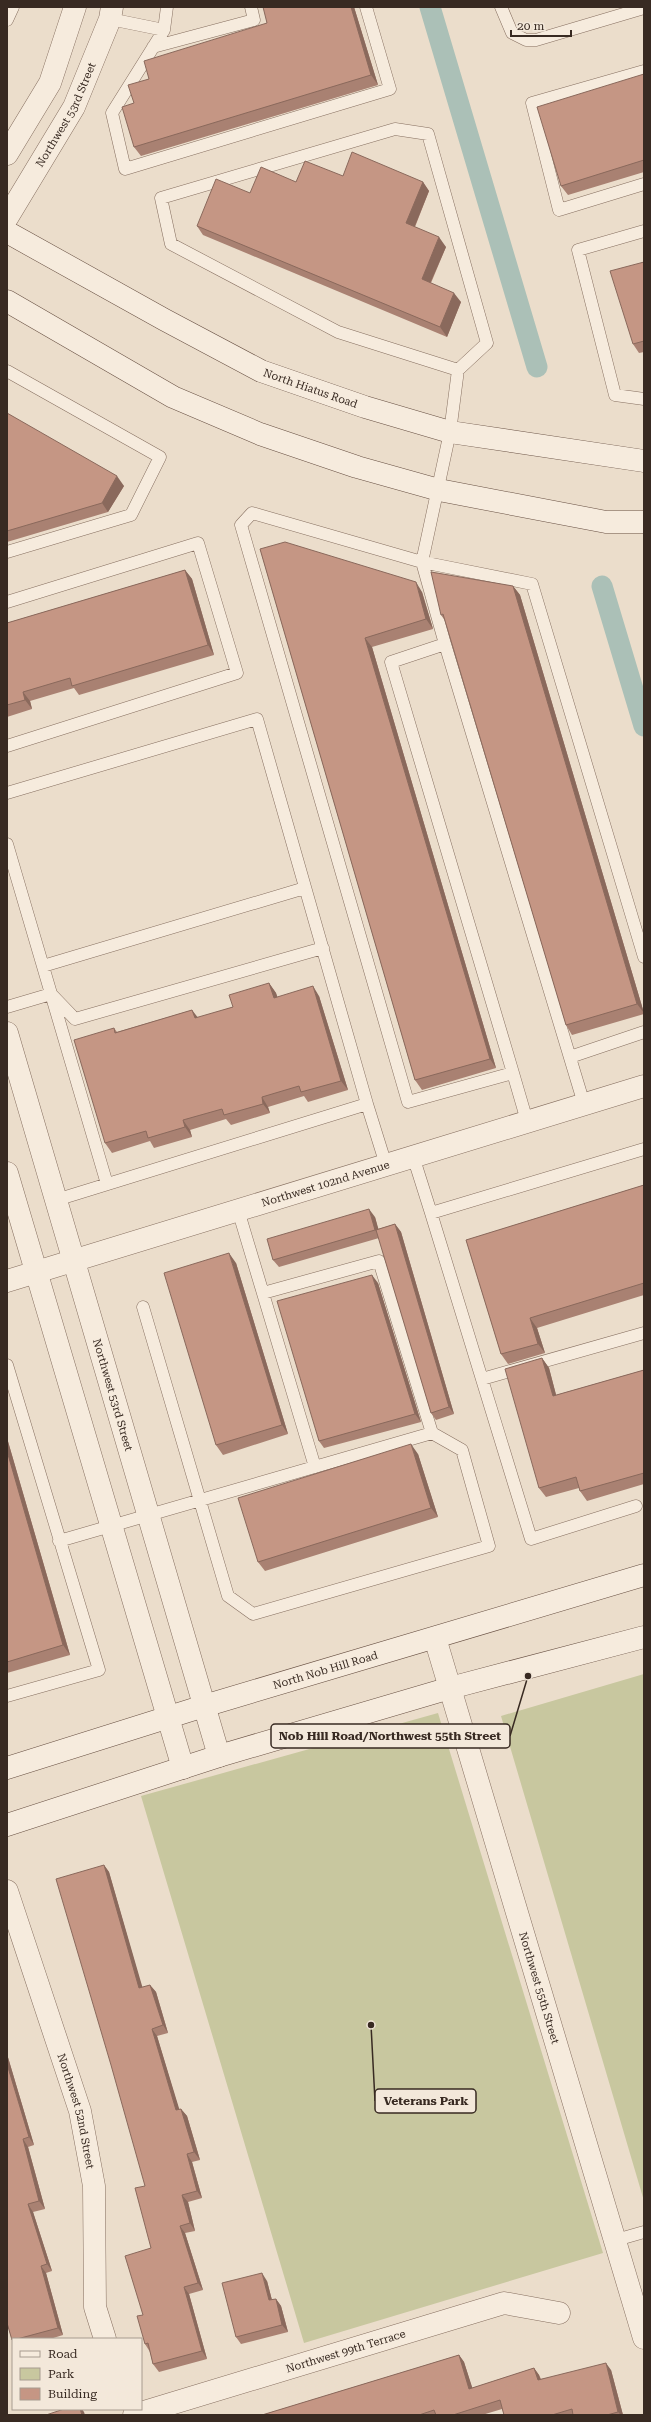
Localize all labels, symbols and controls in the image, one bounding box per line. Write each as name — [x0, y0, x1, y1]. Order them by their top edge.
scale bar — [511, 12, 571, 38]
text: 20 m — [517, 19, 544, 33]
street label: Northwest 53rd Street — [33, 60, 98, 169]
street label: North Hiatus Road — [262, 366, 359, 410]
street label: Northwest 102nd Avenue — [260, 1158, 391, 1209]
street label: Northwest 53rd Street — [90, 1337, 136, 1453]
street label: North Nob Hill Road — [271, 1648, 379, 1692]
callout: Nob Hill Road/Northwest 55th Street — [271, 1724, 510, 1748]
text: Nob Hill Road/Northwest 55th Street — [279, 1729, 501, 1743]
street label: Northwest 55th Street — [517, 1930, 562, 2045]
street label: Northwest 52nd Street — [55, 2052, 97, 2170]
callout: Veterans Park — [375, 2089, 476, 2113]
text: Veterans Park — [383, 2094, 469, 2108]
street label: Northwest 99th Terrace — [284, 2327, 407, 2375]
legend — [12, 2338, 142, 2410]
text: Road — [48, 2347, 78, 2361]
text: Park — [48, 2367, 75, 2381]
text: Building — [48, 2387, 97, 2401]

